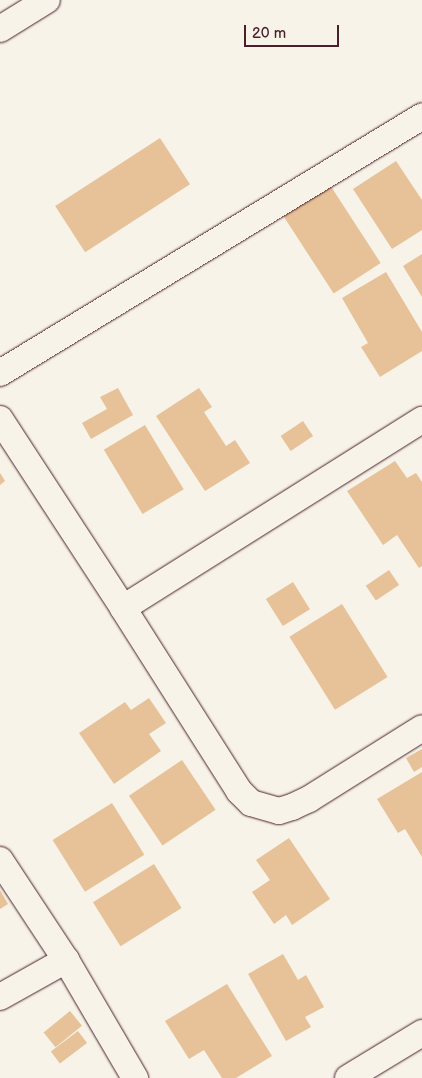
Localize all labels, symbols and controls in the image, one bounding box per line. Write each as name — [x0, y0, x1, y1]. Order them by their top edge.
scale bar — [247, 15, 342, 47]
text: 20 m — [252, 24, 286, 43]

